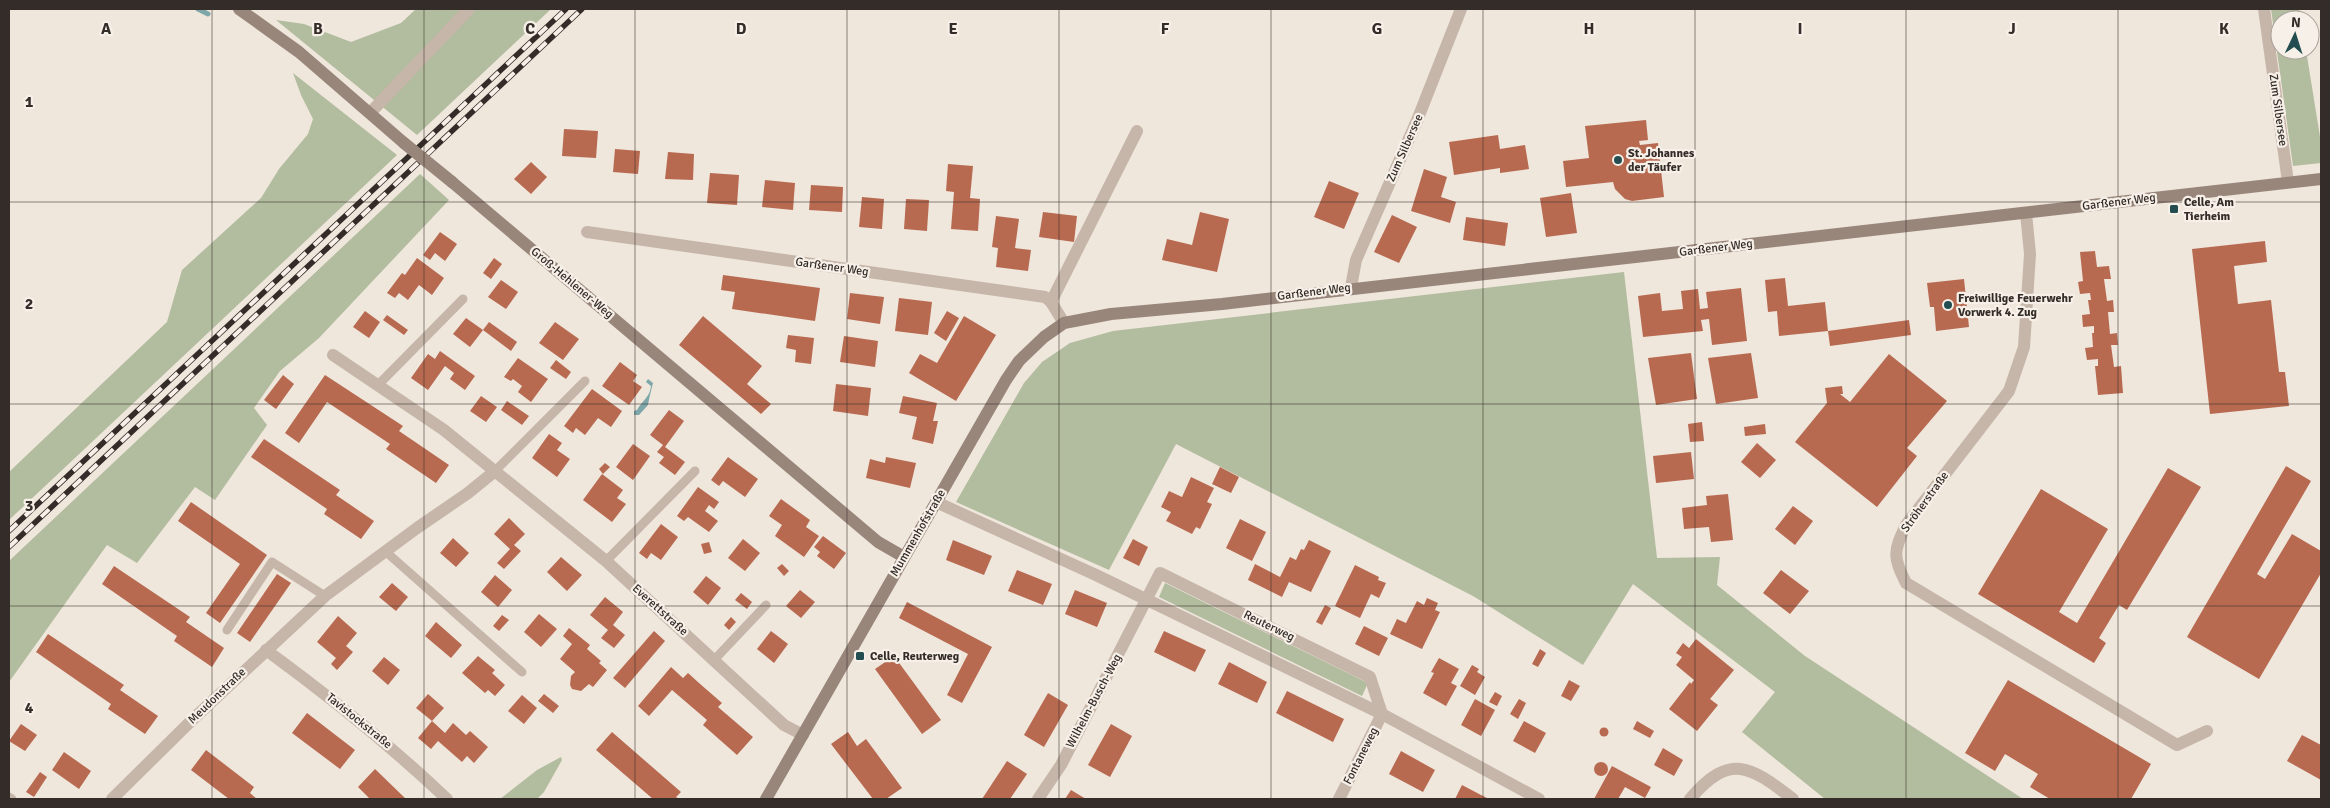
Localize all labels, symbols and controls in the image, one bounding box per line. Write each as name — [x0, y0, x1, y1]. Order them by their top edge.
north arrow — [2270, 10, 2320, 60]
text: N — [2290, 14, 2301, 31]
text: A — [101, 19, 112, 39]
text: B — [313, 19, 323, 39]
text: C — [525, 19, 535, 39]
text: D — [736, 19, 747, 39]
text: E — [948, 19, 958, 39]
text: F — [1161, 19, 1170, 39]
text: G — [1372, 19, 1382, 39]
text: H — [1584, 19, 1594, 39]
text: I — [1797, 19, 1803, 39]
text: J — [2008, 19, 2016, 39]
text: K — [2219, 19, 2229, 39]
street label: Zum Silbersee — [2266, 73, 2290, 147]
text: 1 — [25, 92, 34, 112]
street label: Zum Silbersee — [1383, 112, 1427, 184]
place label: St. Johannes der Täufer — [1628, 146, 1695, 175]
marker: St. Johannes der Täufer — [1612, 154, 1624, 166]
street label: Garßener Weg — [2081, 190, 2157, 214]
place label: Celle, Am Tierheim — [2184, 195, 2234, 224]
marker: Celle, Am Tierheim — [2168, 203, 2180, 215]
street label: Garßener Weg — [1678, 236, 1754, 260]
street label: Groß-Hehlener-Weg — [528, 244, 616, 322]
street label: Garßener Weg — [794, 254, 870, 280]
street label: Garßener Weg — [1276, 280, 1352, 304]
place label: Freiwillige Feuerwehr Vorwerk 4. Zug — [1958, 291, 2073, 320]
text: 2 — [25, 294, 33, 314]
marker: Freiwillige Feuerwehr Vorwerk 4. Zug — [1942, 299, 1954, 311]
street label: Ströherstraße — [1898, 469, 1952, 535]
street label: Mummenhofstraße — [887, 487, 949, 579]
text: 3 — [25, 496, 33, 516]
street label: Everettstraße — [629, 581, 691, 639]
street label: Reuterweg — [1241, 607, 1297, 645]
place label: Celle, Reuterweg — [870, 649, 960, 664]
marker: Celle, Reuterweg — [854, 650, 866, 662]
street label: Wilhelm-Busch-Weg — [1063, 651, 1125, 751]
street label: Meudonstraße — [185, 665, 249, 727]
street label: Tavistockstraße — [323, 690, 395, 752]
text: 4 — [25, 698, 34, 718]
street label: Fontaneweg — [1340, 725, 1382, 787]

